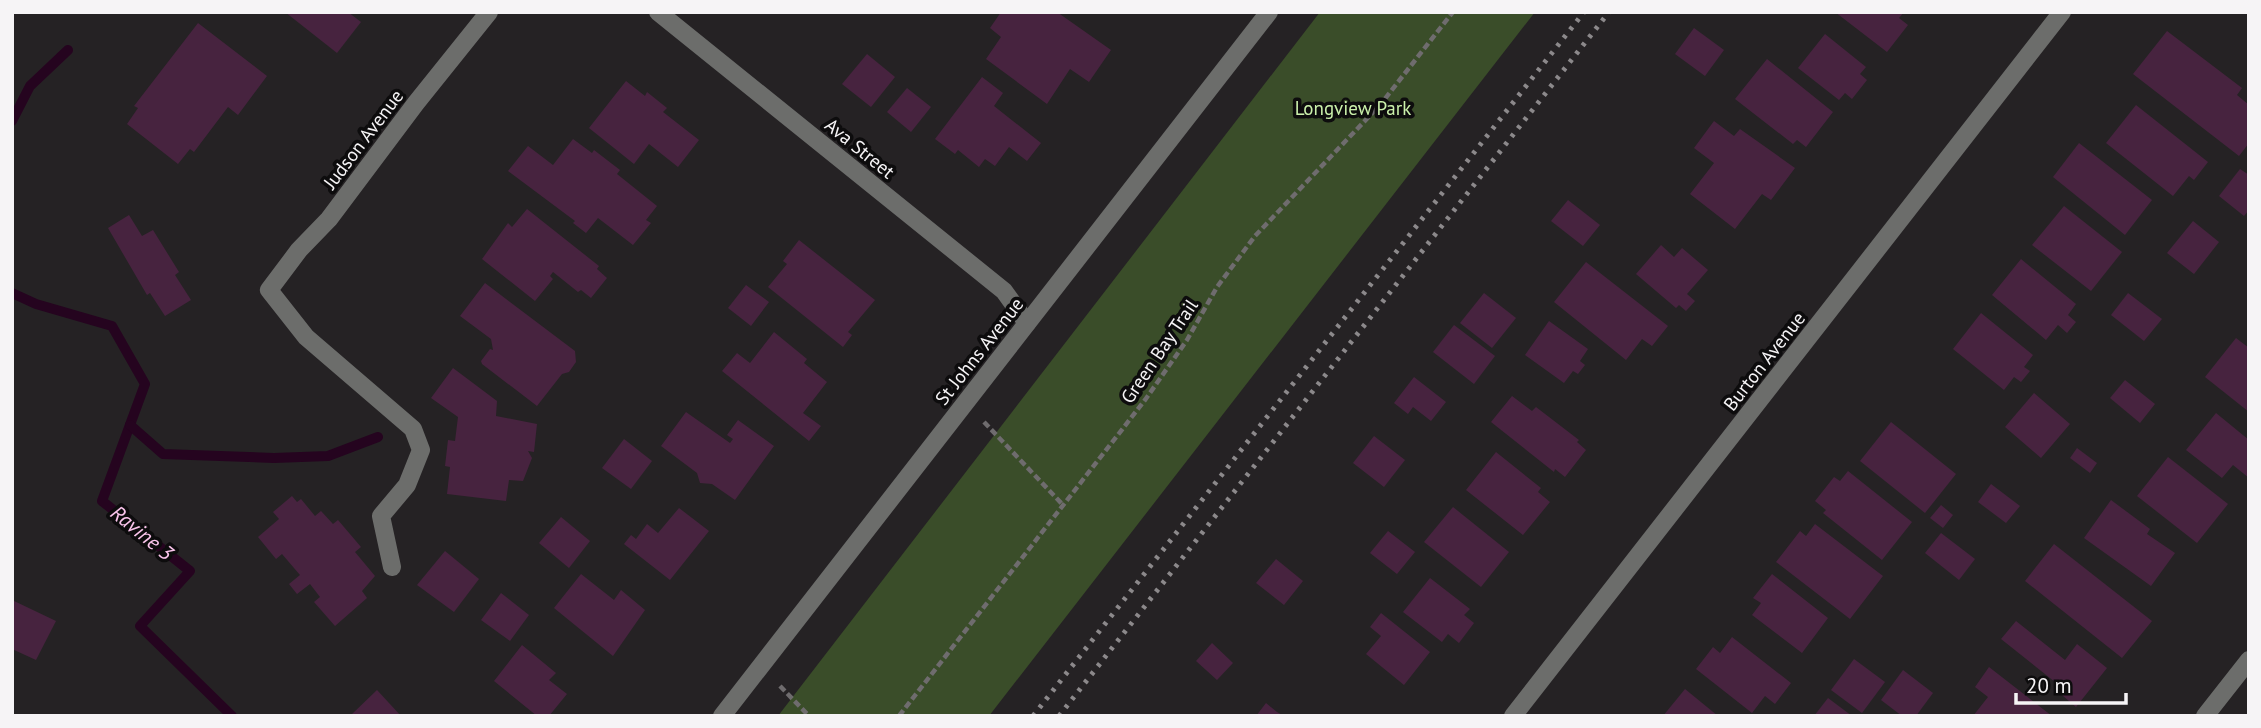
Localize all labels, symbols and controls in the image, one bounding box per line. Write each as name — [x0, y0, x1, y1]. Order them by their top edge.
street label: Judson Avenue — [317, 85, 408, 194]
park label: Longview Park — [1295, 96, 1411, 120]
street label: Ava Street — [820, 113, 900, 184]
street label: St Johns Avenue — [930, 292, 1028, 410]
street label: Green Bay Trail — [1115, 294, 1203, 408]
street label: Burton Avenue — [1718, 307, 1810, 415]
water label: Ravine 3 — [105, 499, 180, 567]
scale bar — [2016, 662, 2126, 706]
text: 20 m — [2026, 672, 2072, 699]

